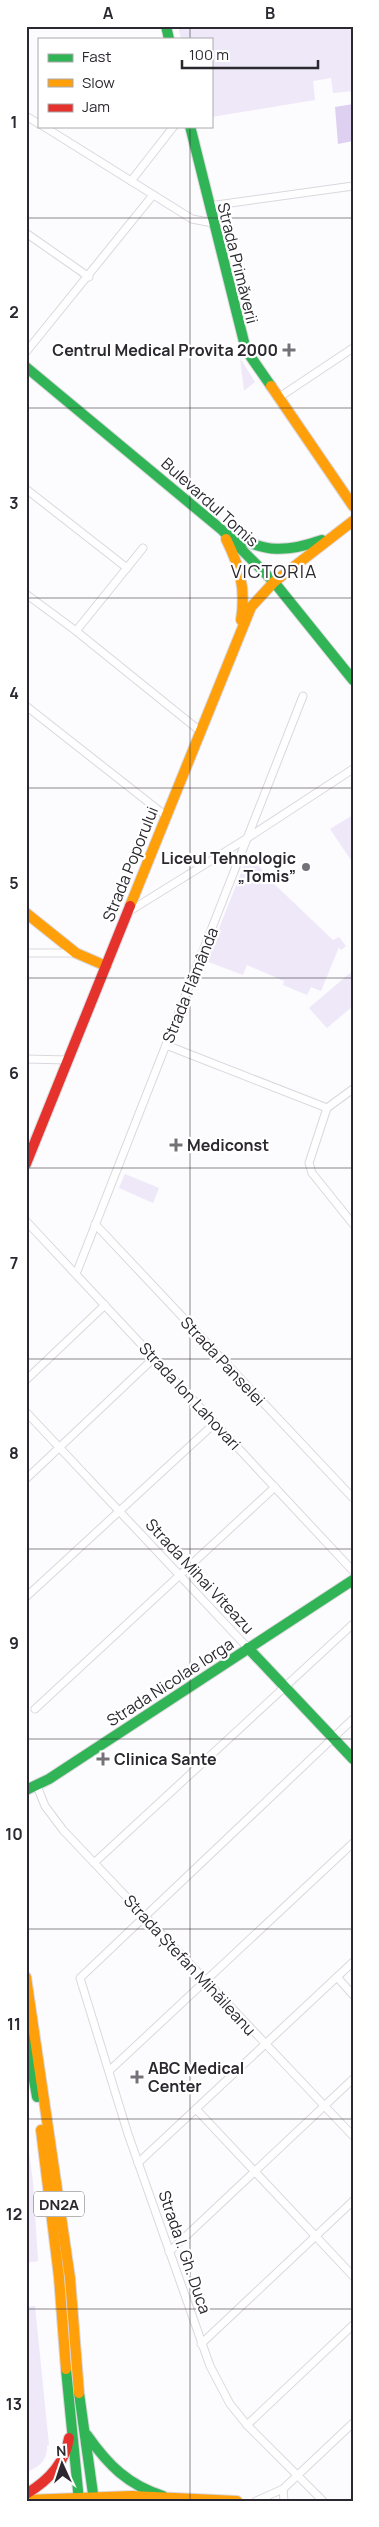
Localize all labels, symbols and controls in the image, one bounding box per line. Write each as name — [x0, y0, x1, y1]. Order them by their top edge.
text: A — [103, 2, 114, 24]
text: B — [265, 2, 275, 24]
legend — [38, 38, 212, 128]
scale bar — [182, 38, 318, 70]
text: 100 m — [189, 44, 229, 65]
text: Fast — [82, 46, 111, 67]
text: Slow — [82, 72, 115, 93]
text: Jam — [82, 96, 110, 117]
text: 1 — [10, 111, 18, 133]
street label: Strada Primăverii — [212, 200, 264, 326]
text: 2 — [9, 301, 19, 323]
place label: Centrul Medical Provita 2000 — [52, 339, 278, 361]
marker: Centrul Medical Provita 2000 — [282, 343, 296, 357]
street label: Bulevardul Tomis — [157, 452, 263, 552]
text: 3 — [9, 492, 19, 514]
district label: VICTORIA — [231, 559, 317, 583]
text: 4 — [9, 682, 19, 704]
street label: Strada Poporului — [97, 803, 163, 925]
place label: Liceul Tehnologic „Tomis” — [161, 847, 296, 887]
marker: Liceul Tehnologic „Tomis” — [300, 861, 312, 873]
text: 5 — [9, 872, 19, 894]
street label: Strada Flămânda — [157, 924, 223, 1046]
text: 6 — [9, 1062, 19, 1084]
place label: Mediconst — [187, 1134, 269, 1156]
marker: Mediconst — [169, 1138, 183, 1152]
text: 7 — [10, 1252, 18, 1274]
street label: Strada Panselei — [176, 1312, 270, 1410]
street label: Strada Ion Lahovari — [134, 1337, 246, 1455]
text: 8 — [9, 1442, 19, 1464]
street label: Strada Mihai Viteazu — [141, 1514, 259, 1638]
text: 9 — [9, 1632, 19, 1654]
street label: Strada Nicolae Iorga — [102, 1633, 238, 1731]
place label: Clinica Sante — [114, 1748, 217, 1770]
marker: Clinica Sante — [96, 1752, 110, 1766]
text: 10 — [5, 1823, 23, 1845]
street label: Strada Ștefan Mihăileanu — [119, 1890, 261, 2040]
text: 11 — [7, 2013, 21, 2035]
place label: ABC Medical Center — [148, 2057, 244, 2097]
marker: ABC Medical Center — [130, 2070, 144, 2084]
street label: Strada I. Gh. Duca — [154, 2187, 216, 2317]
road number: DN2A — [34, 2192, 84, 2216]
text: 12 — [6, 2203, 22, 2225]
text: 13 — [6, 2393, 22, 2415]
north arrow — [38, 2440, 88, 2490]
text: N — [56, 2441, 67, 2460]

